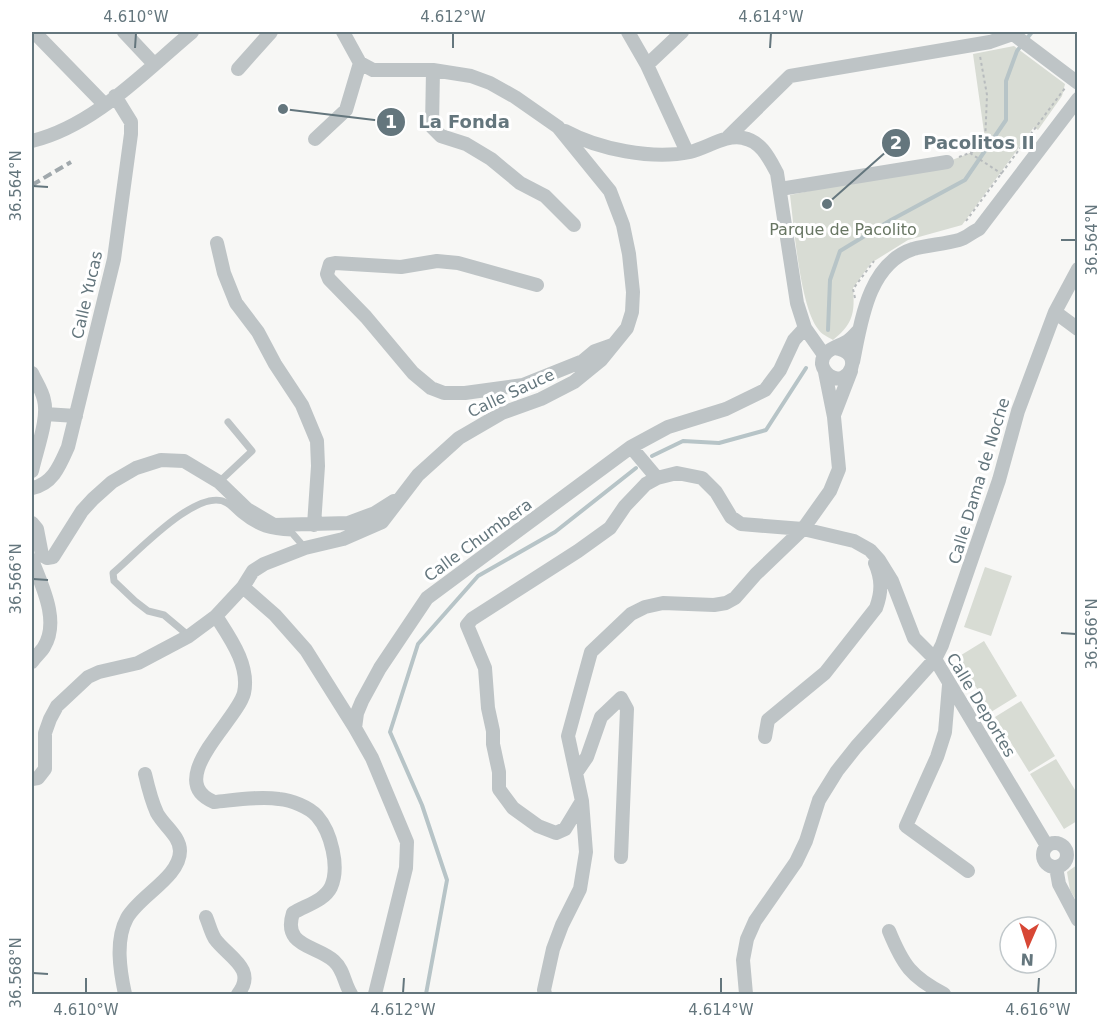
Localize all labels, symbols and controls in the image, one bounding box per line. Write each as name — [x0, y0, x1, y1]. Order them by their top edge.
text: 4.610°W — [103, 8, 169, 26]
text: 4.612°W — [420, 8, 486, 26]
text: 4.614°W — [738, 8, 804, 26]
callout: La Fonda — [376, 104, 522, 140]
text: 1 — [385, 111, 397, 132]
text: La Fonda — [418, 111, 510, 132]
callout: Pacolitos II — [881, 125, 1047, 161]
text: 2 — [890, 132, 902, 153]
text: Pacolitos II — [923, 132, 1035, 153]
text: 36.564°N — [7, 150, 25, 222]
text: 36.564°N — [1083, 204, 1101, 276]
park label: Parque de Pacolito — [769, 220, 917, 239]
street label: Calle Yucas — [68, 249, 106, 341]
street label: Calle Sauce — [465, 365, 557, 421]
street label: Calle Dama de Noche — [945, 395, 1013, 567]
street label: Calle Chumbera — [421, 495, 535, 585]
text: 36.566°N — [7, 543, 25, 615]
text: 36.566°N — [1083, 598, 1101, 670]
street label: Calle Deportes — [942, 650, 1020, 760]
north arrow — [998, 915, 1058, 975]
text: 36.568°N — [7, 937, 25, 1009]
text: N — [1020, 950, 1034, 969]
text: 4.610°W — [53, 1001, 119, 1019]
text: 4.612°W — [370, 1001, 436, 1019]
text: 4.614°W — [688, 1001, 754, 1019]
text: 4.616°W — [1005, 1001, 1071, 1019]

